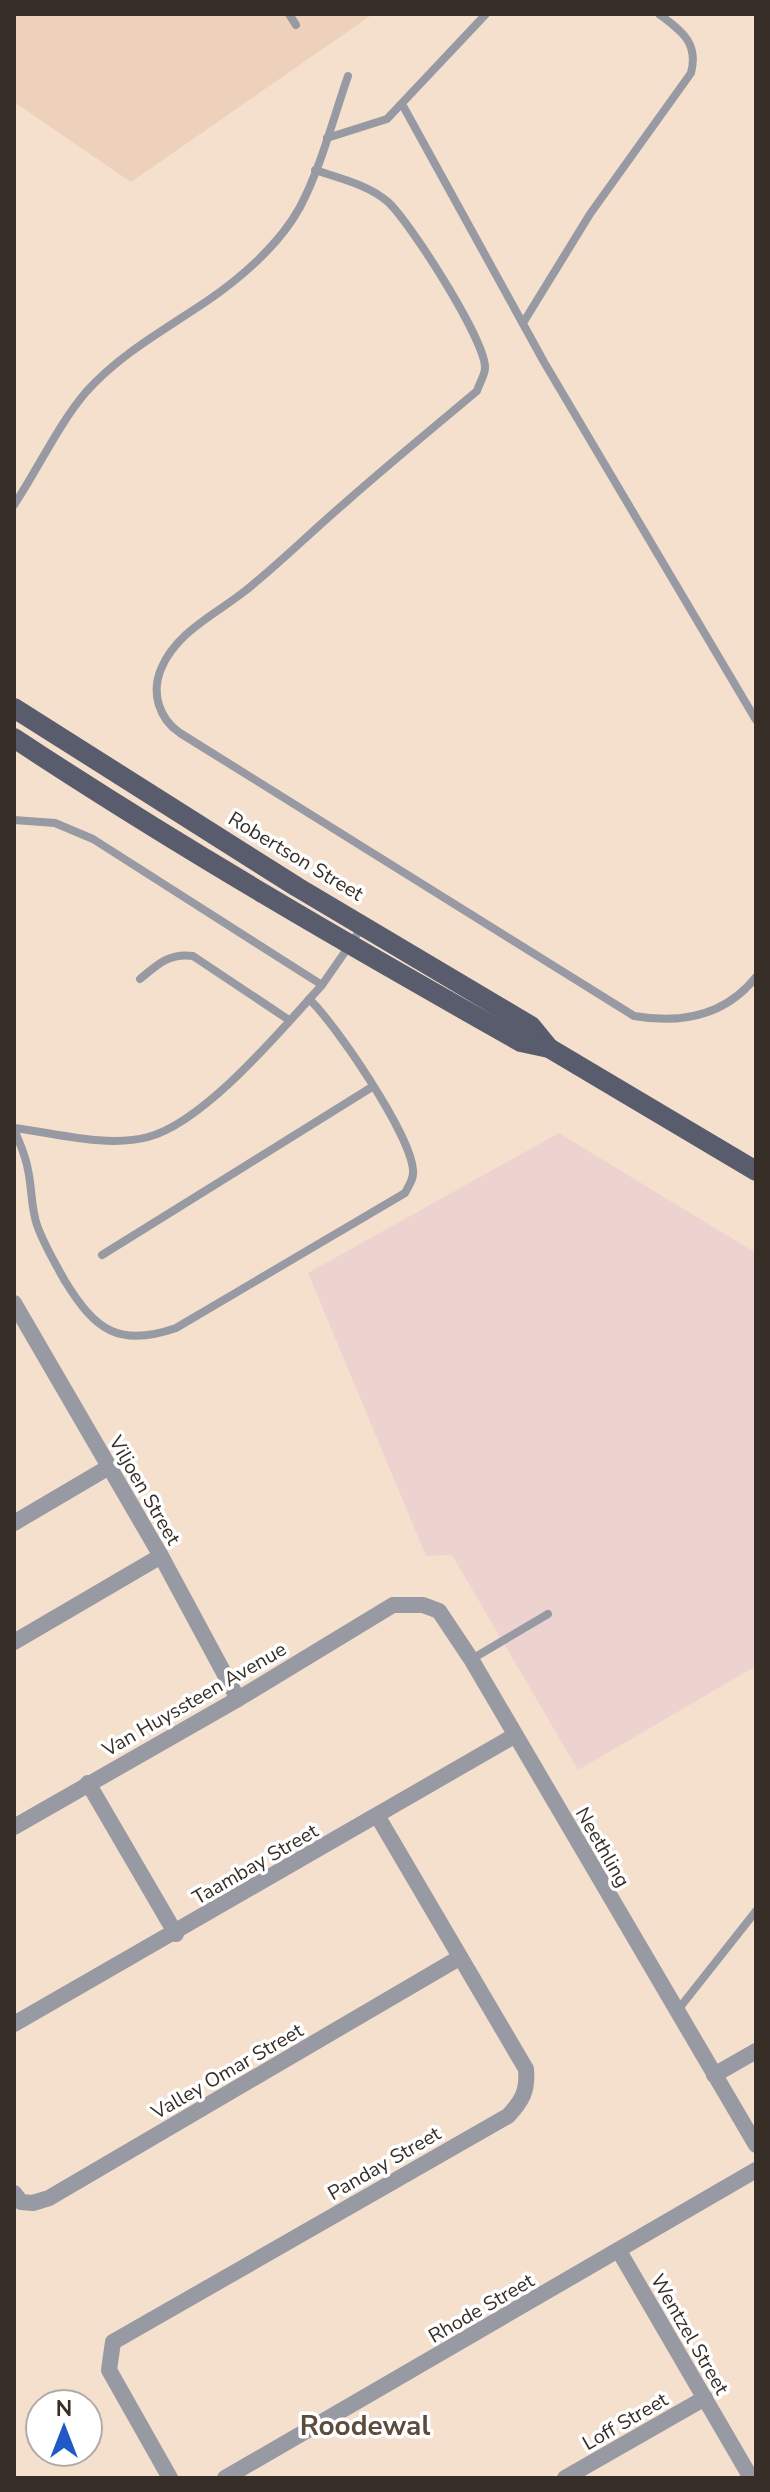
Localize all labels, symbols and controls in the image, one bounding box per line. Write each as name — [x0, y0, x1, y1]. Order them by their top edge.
street label: Robertson Street — [223, 805, 369, 908]
street label: Viljoen Street — [102, 1430, 187, 1551]
street label: Van Huyssteen Avenue — [97, 1636, 291, 1764]
street label: Neethling — [569, 1802, 636, 1892]
street label: Taambay Street — [187, 1817, 324, 1911]
street label: Valley Omar Street — [146, 2017, 309, 2126]
street label: Panday Street — [323, 2120, 447, 2207]
street label: Rhode Street — [423, 2267, 540, 2350]
street label: Wentzel Street — [644, 2269, 736, 2400]
street label: Loff Street — [578, 2386, 674, 2457]
north arrow — [24, 2388, 104, 2468]
text: N — [56, 2394, 72, 2424]
district label: Roodewal — [300, 2407, 430, 2445]

